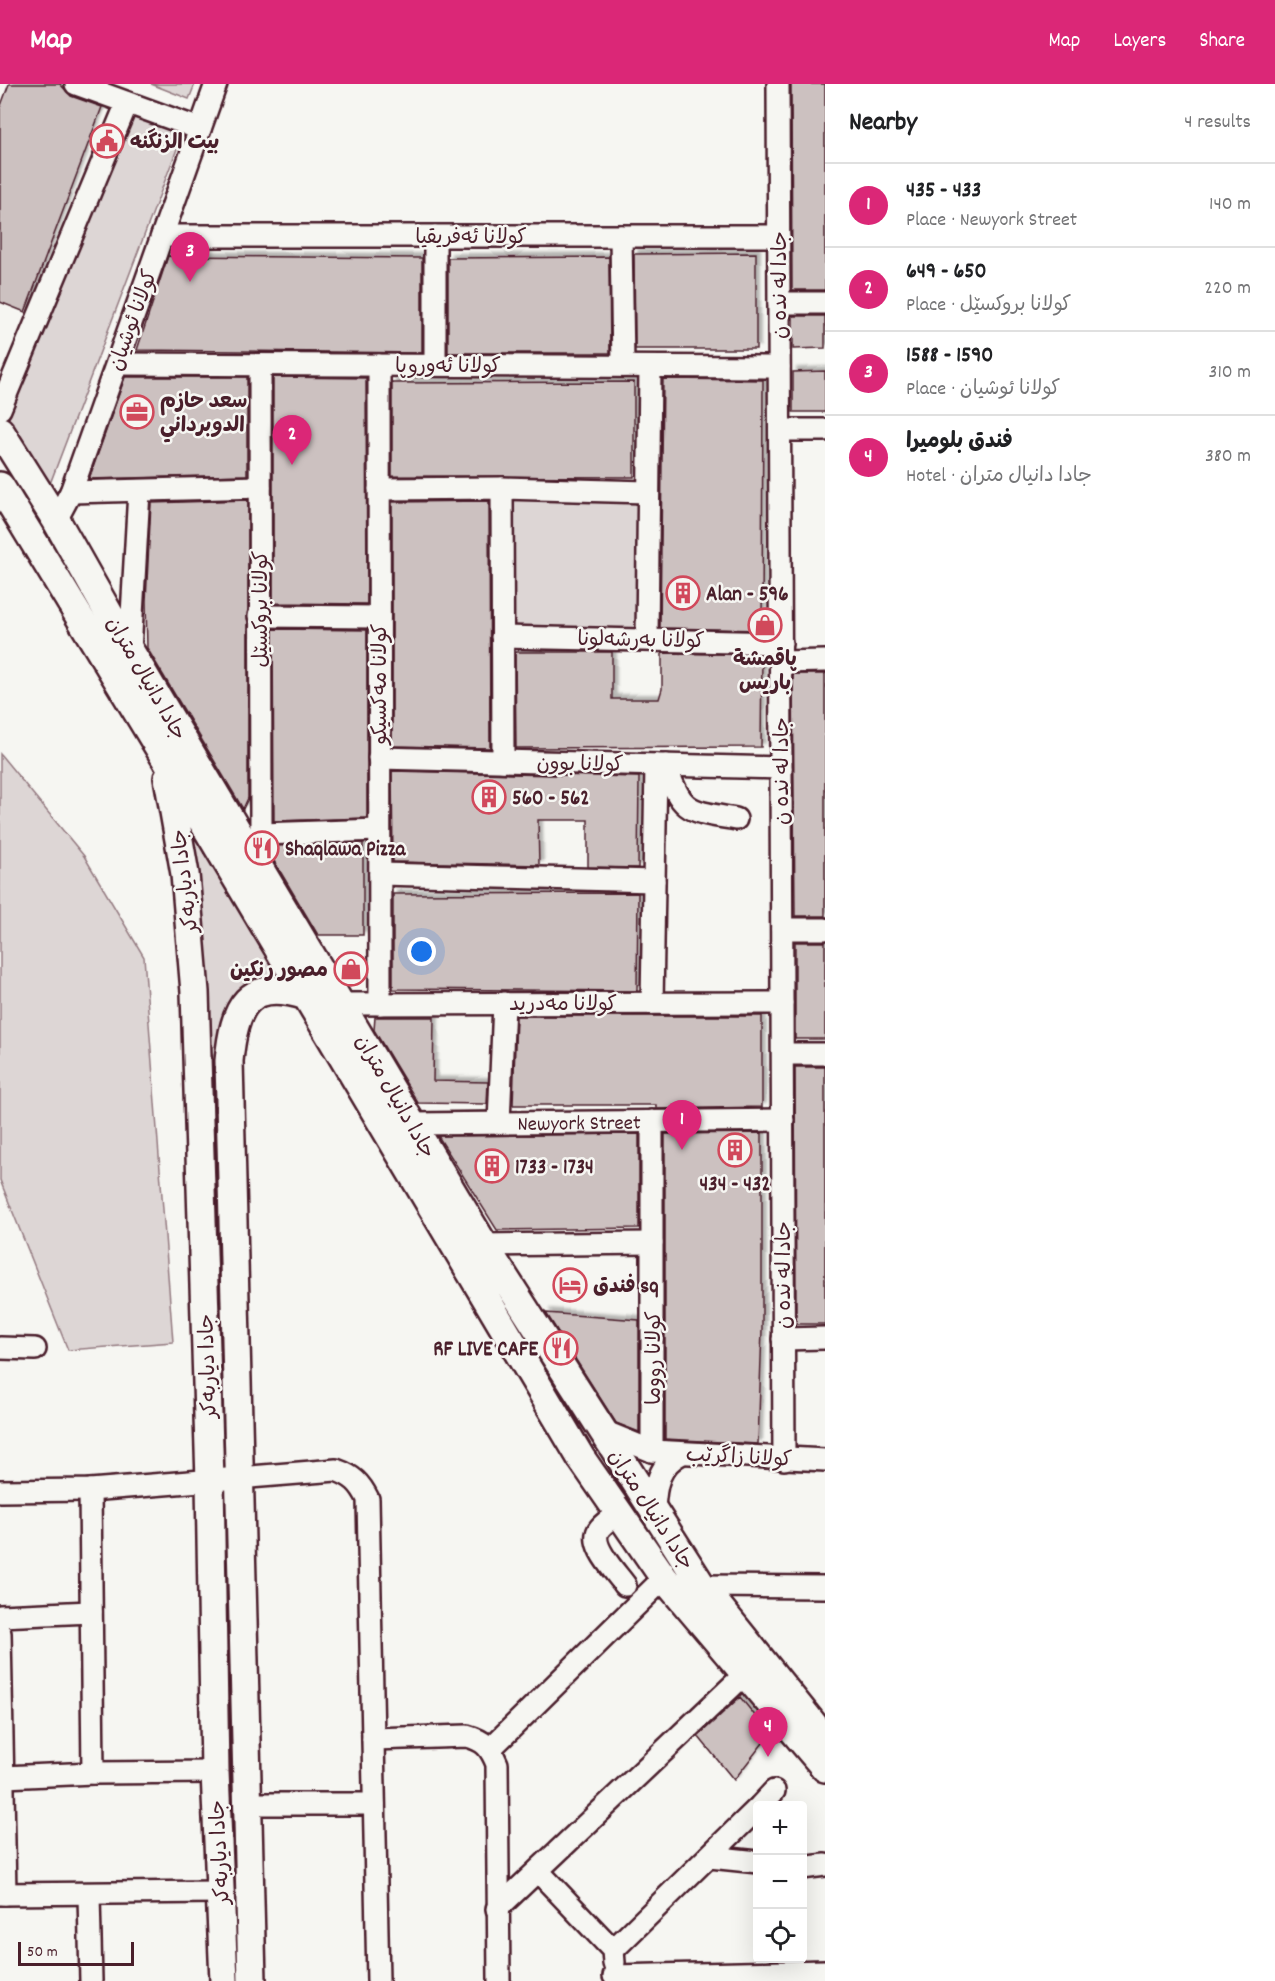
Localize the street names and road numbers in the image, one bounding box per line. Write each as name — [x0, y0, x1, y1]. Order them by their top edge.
street label: كولانا ئه‌فریقیا — [415, 224, 527, 254]
street label: جادا له نده ن — [767, 231, 797, 339]
street label: كولانا ئوشيان — [103, 266, 167, 376]
street label: كولانا ئه‌وروپا — [395, 353, 501, 383]
street label: كولانا بروکسێل — [248, 550, 278, 668]
street label: جادا دانيال متران — [97, 612, 192, 747]
street label: كولانا مەکسیکو — [367, 623, 397, 747]
street label: كولانا به‌رشه‌لونا — [577, 626, 705, 658]
street label: جادا له نده ن — [769, 717, 799, 825]
street label: كولانا بوون — [536, 750, 624, 782]
street label: جادا دیاربه‌كر — [166, 827, 208, 936]
street label: كولانا مه‌درید — [509, 991, 617, 1021]
street label: جادا دانيال متران — [346, 1030, 441, 1165]
street label: Newyork Street — [517, 1110, 641, 1141]
street label: جادا له نده ن — [771, 1221, 801, 1329]
street label: كولانا رووما — [641, 1311, 671, 1405]
street label: جادا دیاربه‌كر — [193, 1313, 227, 1421]
street label: كولانا زاگرێب — [685, 1441, 793, 1477]
street label: جادا دانيال متران — [599, 1444, 700, 1577]
street label: جادا دیاربه‌كر — [204, 1799, 240, 1907]

